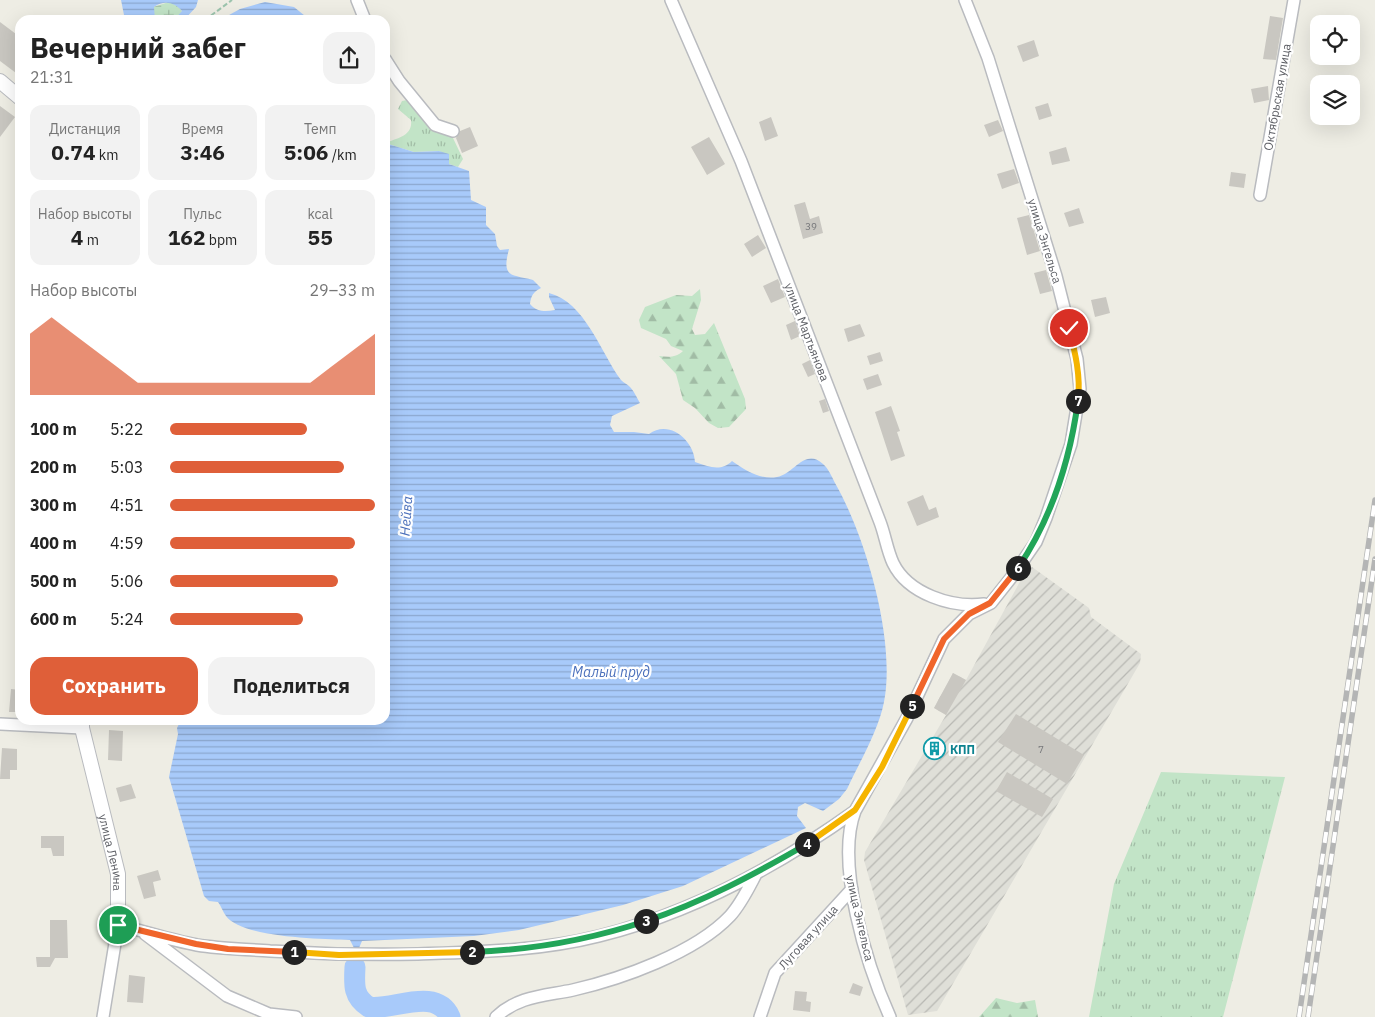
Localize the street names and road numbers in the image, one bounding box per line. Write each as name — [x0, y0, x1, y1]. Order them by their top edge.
street label: Октябрьская улица — [1260, 42, 1294, 152]
street label: улица Энгельса — [1025, 197, 1065, 286]
street label: улица Мартьянова — [781, 281, 833, 384]
street label: улица Ленина — [96, 812, 126, 891]
street label: улица Энгельса — [843, 874, 877, 963]
street label: Луговая улица — [775, 901, 841, 972]

